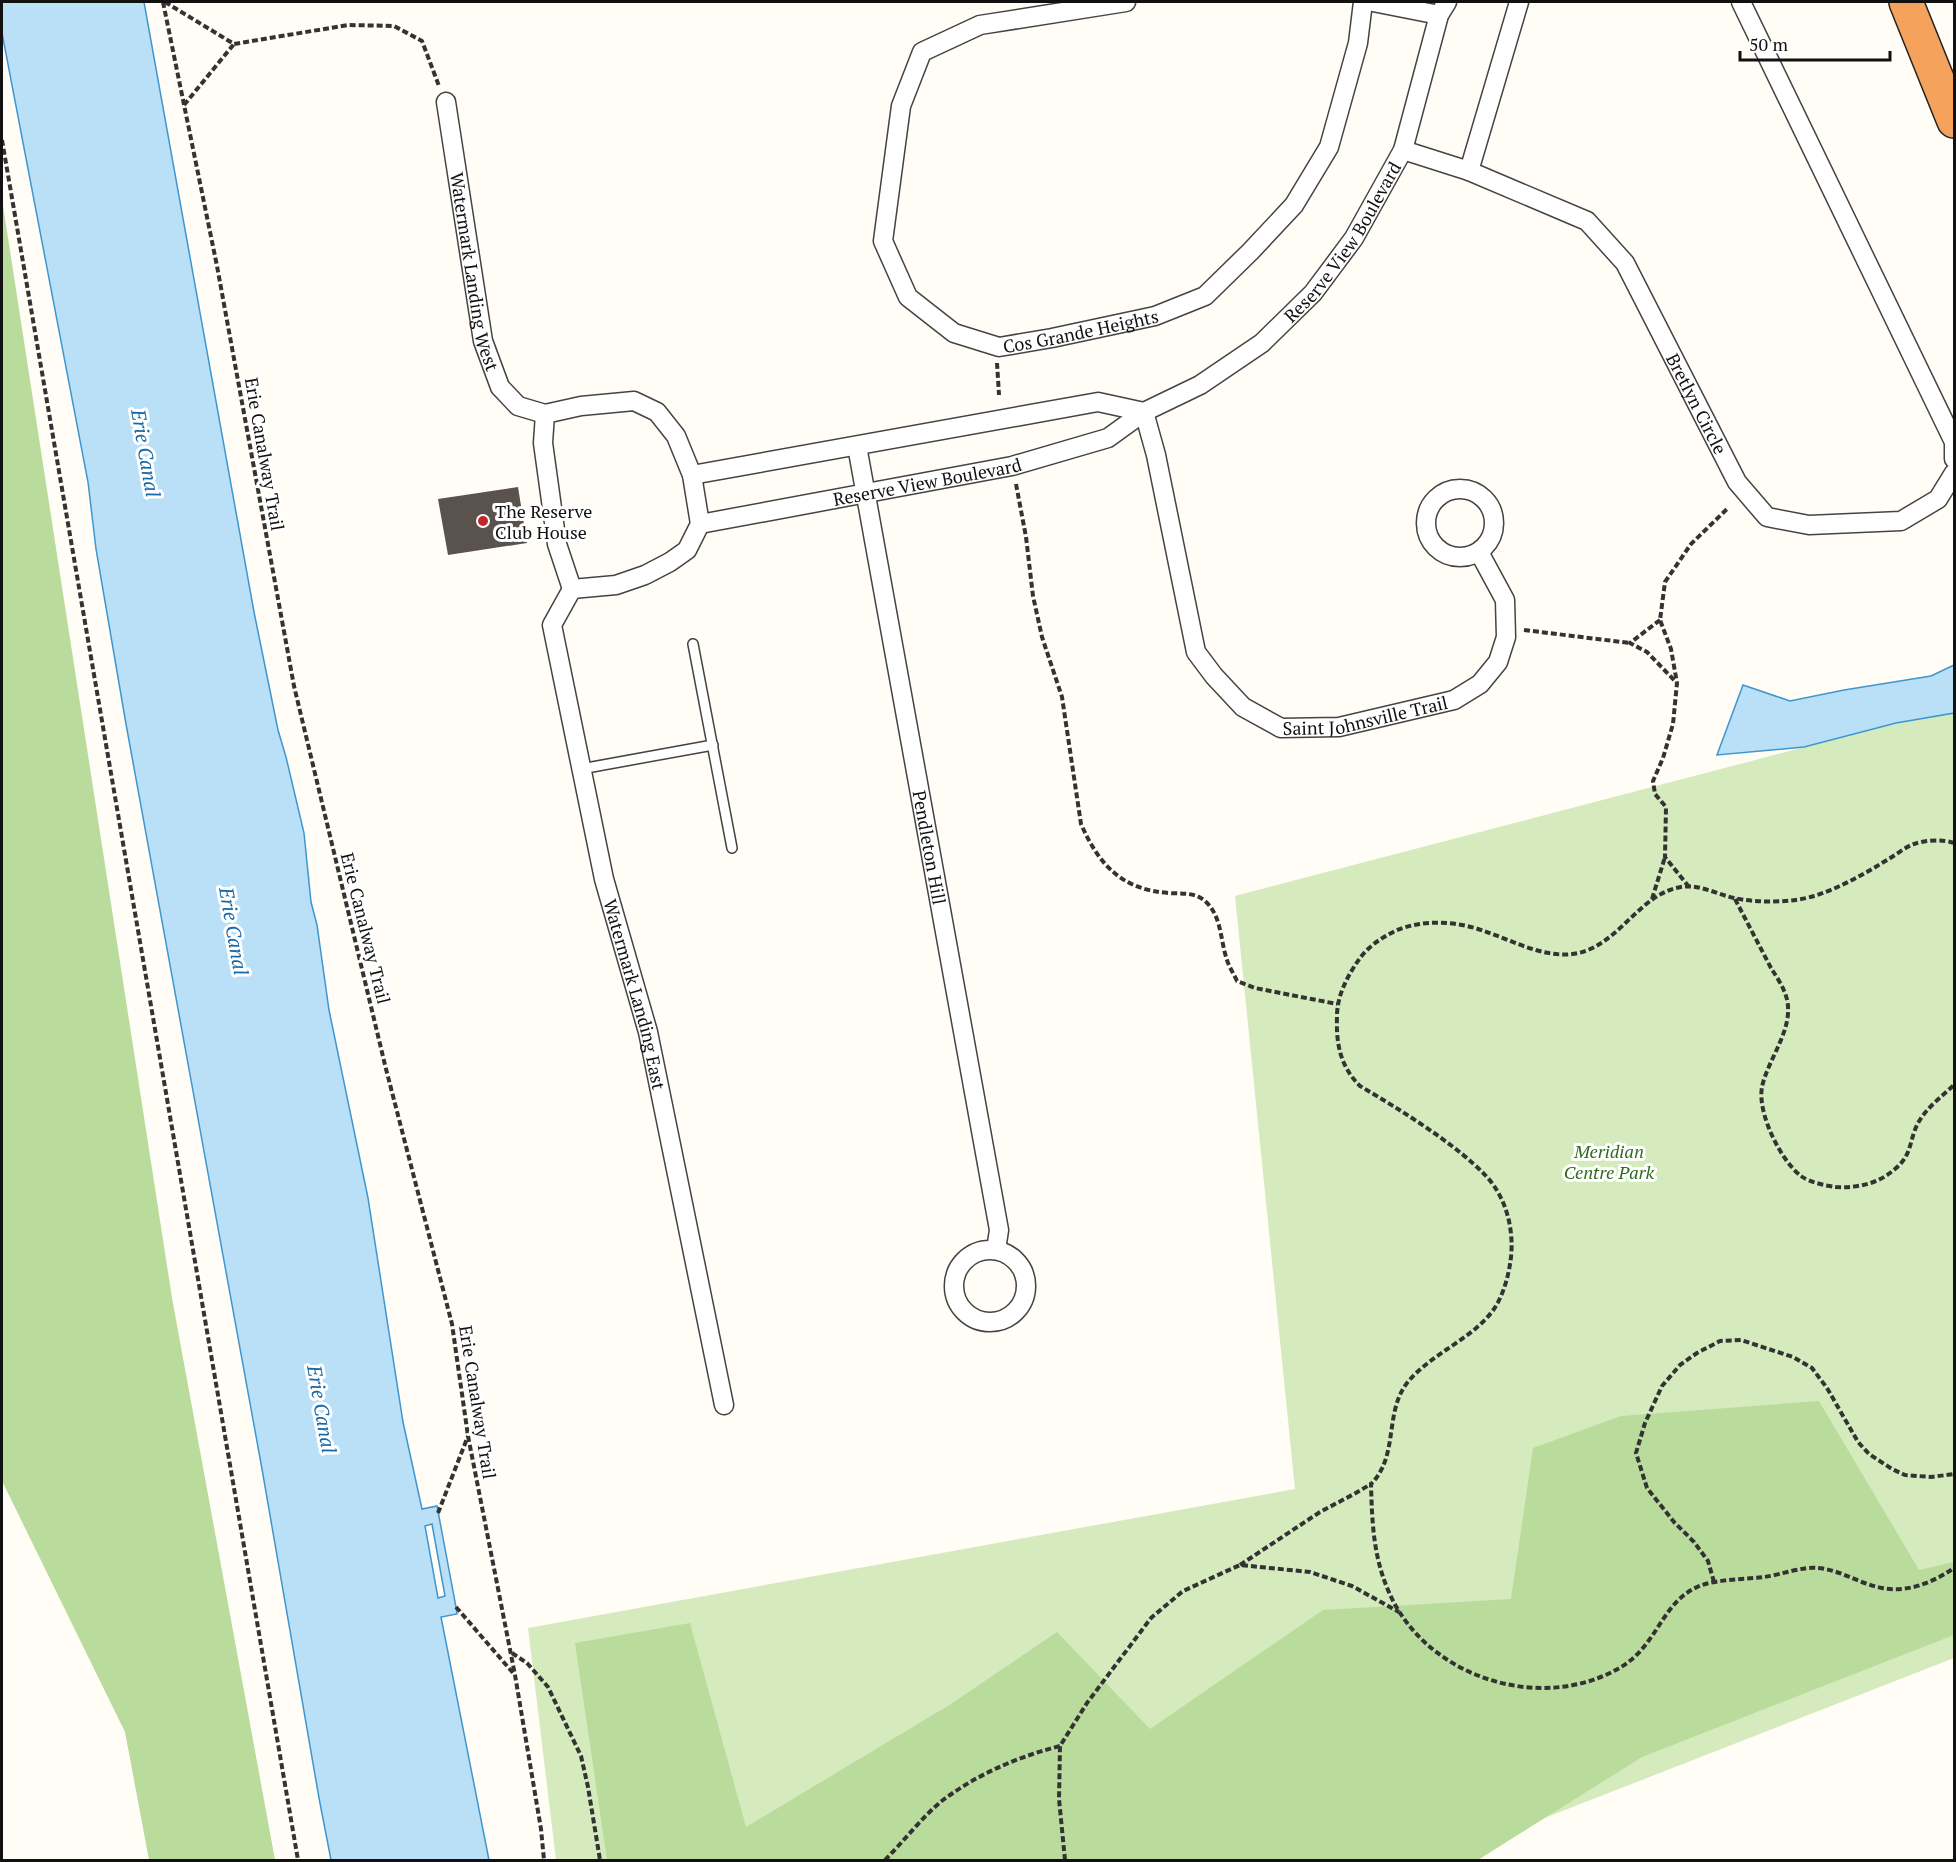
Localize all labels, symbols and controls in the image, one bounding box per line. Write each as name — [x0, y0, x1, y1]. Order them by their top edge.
scale bar — [1740, 24, 1890, 62]
text: 50 m — [1749, 32, 1789, 56]
street label: Reserve View Boulevard — [1278, 157, 1406, 327]
street label: Watermark Landing West — [445, 171, 505, 374]
street label: Cos Grande Heights — [1001, 304, 1161, 358]
street label: Bretlyn Circle — [1661, 349, 1733, 458]
street label: Erie Canalway Trail — [240, 375, 290, 533]
water label: Erie Canal — [125, 406, 167, 500]
street label: Reserve View Boulevard — [831, 452, 1024, 511]
place label: The Reserve Club House — [495, 499, 592, 544]
marker: The Reserve Club House — [476, 514, 490, 528]
street label: Saint Johnsville Trail — [1283, 690, 1450, 740]
street label: Pendleton Hill — [908, 788, 952, 906]
street label: Erie Canalway Trail — [336, 850, 396, 1006]
water label: Erie Canal — [213, 884, 255, 978]
street label: Watermark Landing East — [598, 896, 672, 1092]
park label: Meridian Centre Park — [1564, 1139, 1654, 1184]
street label: Erie Canalway Trail — [454, 1323, 502, 1481]
water label: Erie Canal — [301, 1362, 343, 1456]

